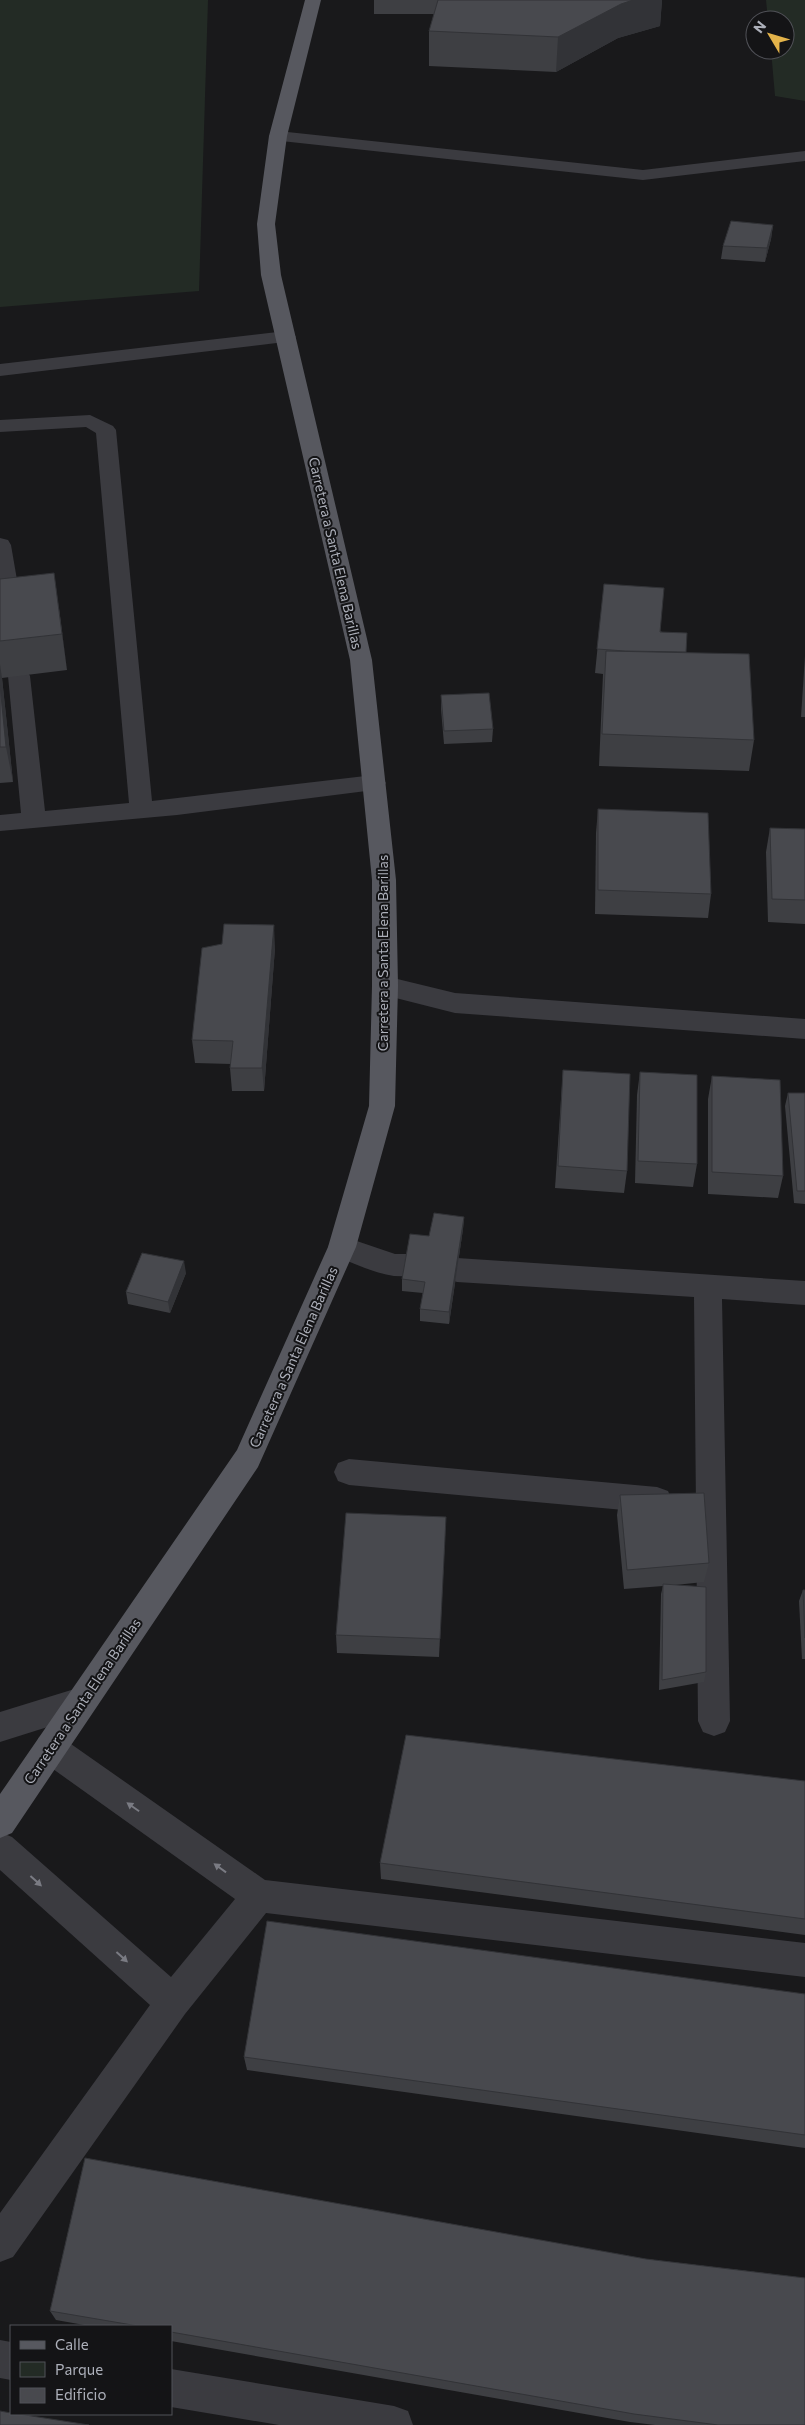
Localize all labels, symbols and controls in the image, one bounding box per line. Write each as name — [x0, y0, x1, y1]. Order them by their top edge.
north arrow — [745, 10, 795, 60]
text: N — [749, 17, 769, 36]
street label: Carretera a Santa Elena Barillas — [306, 455, 366, 651]
street label: Carretera a Santa Elena Barillas — [374, 855, 391, 1051]
street label: Carretera a Santa Elena Barillas — [245, 1264, 341, 1450]
street label: Carretera a Santa Elena Barillas — [20, 1615, 144, 1787]
one-way arrow — [127, 1802, 140, 1812]
one-way arrow — [213, 1863, 227, 1873]
one-way arrow — [30, 1875, 43, 1886]
one-way arrow — [116, 1952, 129, 1963]
legend — [10, 2325, 172, 2415]
text: Calle — [55, 2335, 89, 2353]
text: Parque — [55, 2360, 103, 2378]
text: Edificio — [55, 2385, 106, 2403]

